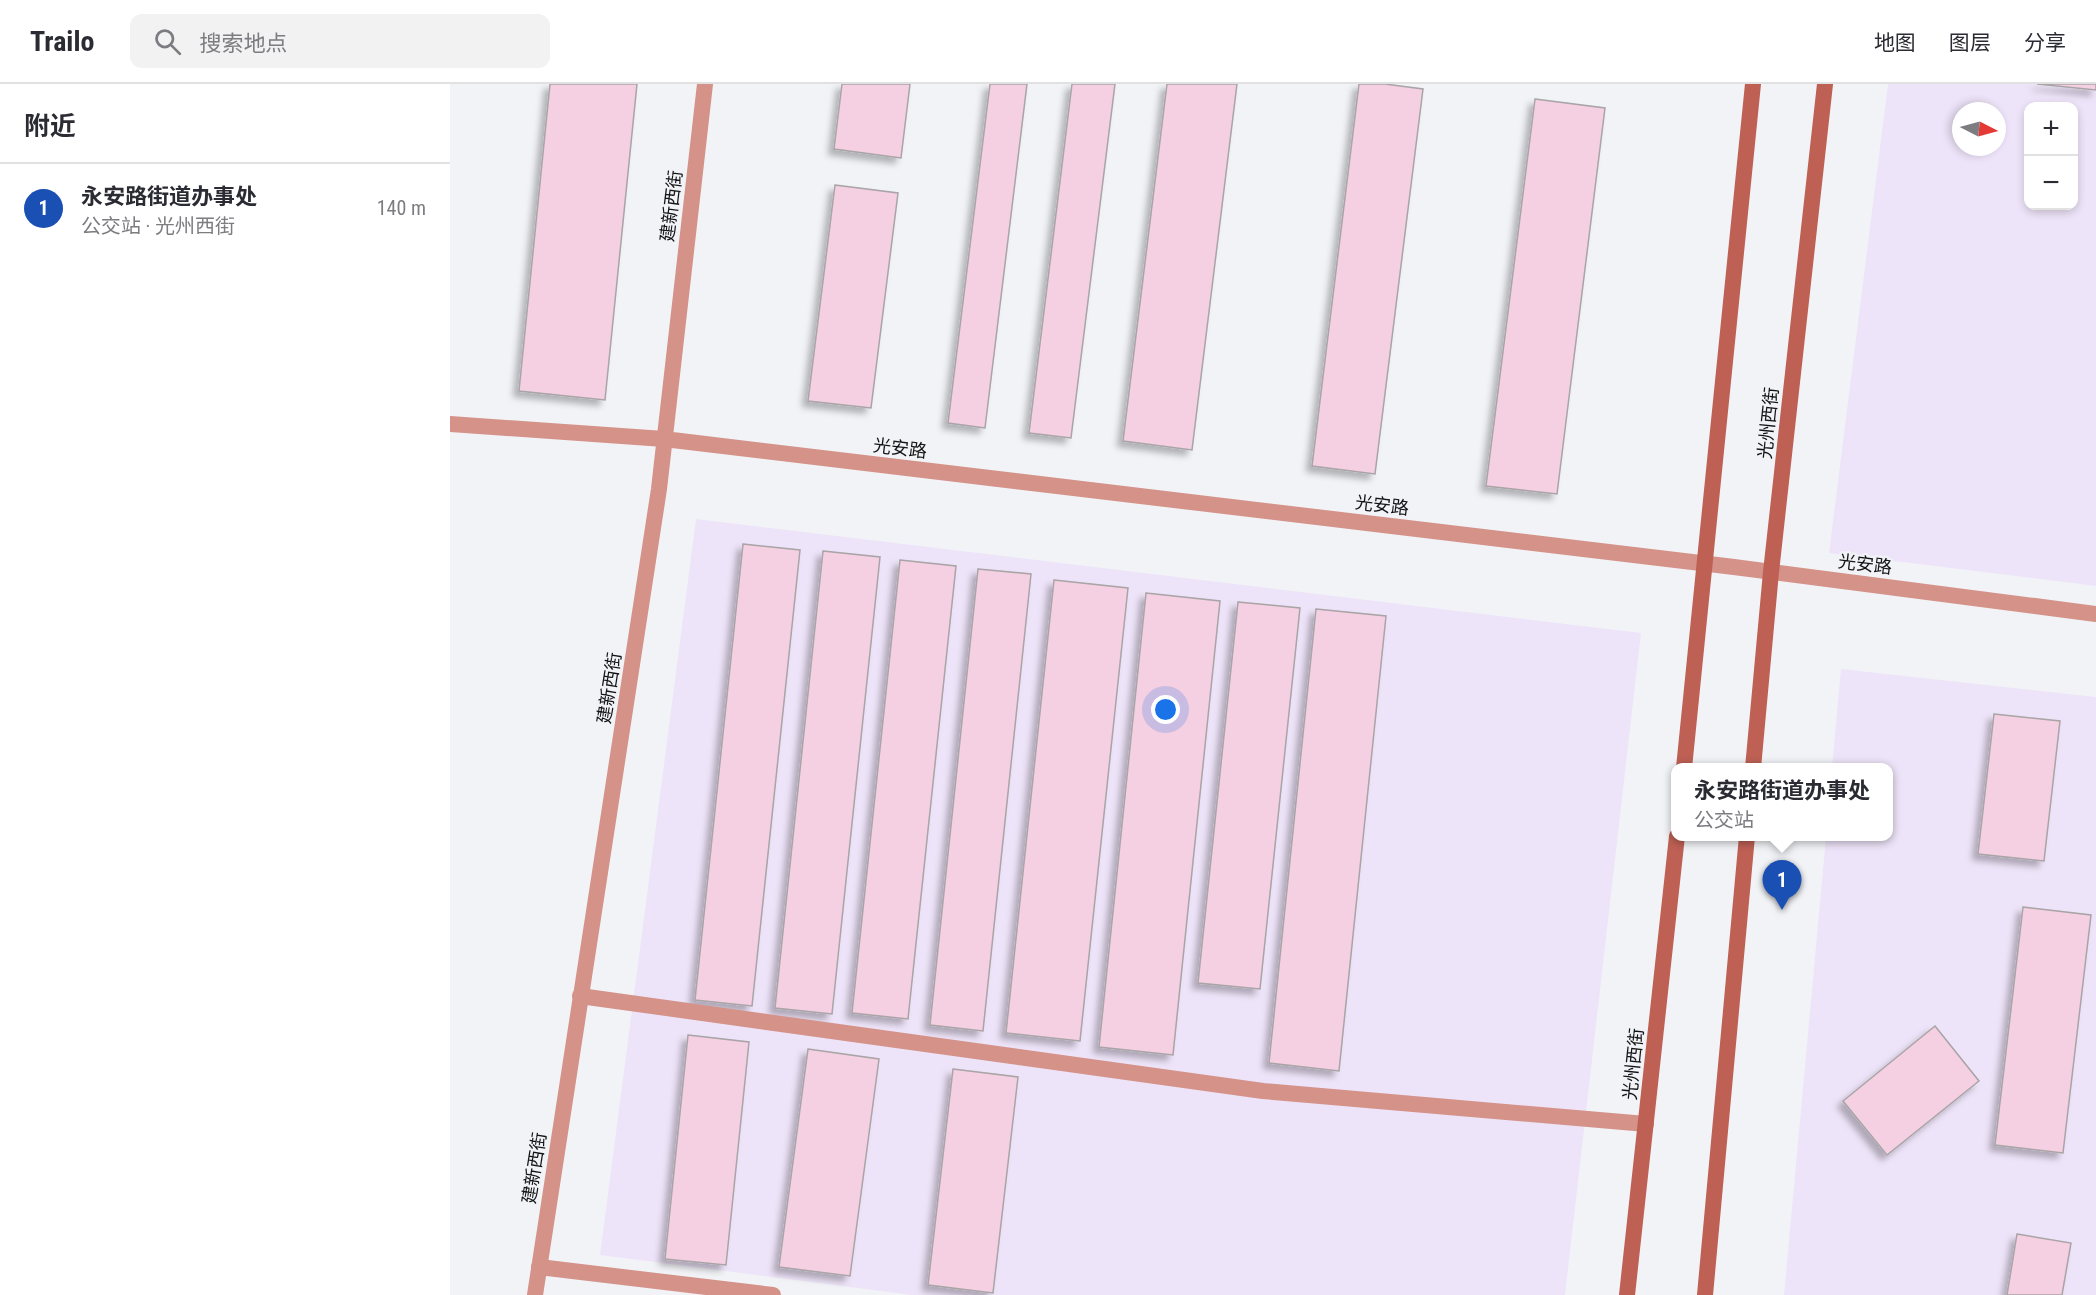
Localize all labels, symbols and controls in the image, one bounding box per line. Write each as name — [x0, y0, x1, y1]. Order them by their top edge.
search box — [130, 14, 550, 68]
text: Trailo — [30, 25, 94, 58]
icon: search — [151, 25, 184, 58]
text: 搜索地点 — [199, 31, 287, 56]
text: 地图 — [1874, 31, 1916, 55]
text: 图层 — [1949, 31, 1991, 55]
text: 分享 — [2024, 31, 2066, 55]
north arrow — [1952, 102, 2006, 156]
map controls — [2024, 102, 2078, 210]
button: + — [2024, 102, 2078, 156]
text: 附近 — [24, 111, 76, 141]
button: − — [2024, 156, 2078, 210]
street label: 建新西街 — [656, 169, 686, 243]
text: 永安路街道办事处 — [81, 184, 257, 209]
text: 1 — [38, 196, 49, 220]
text: 140 m — [377, 196, 426, 220]
text: 公交站 · 光州西街 — [81, 214, 235, 238]
street label: 光州西街 — [1754, 386, 1782, 460]
street label: 光安路 — [872, 434, 928, 462]
street label: 光安路 — [1354, 491, 1410, 519]
street label: 光安路 — [1837, 550, 1893, 578]
street label: 建新西街 — [593, 651, 625, 725]
your location — [1151, 695, 1180, 724]
popup — [1671, 763, 1893, 841]
text: 永安路街道办事处 — [1694, 778, 1870, 803]
text: 公交站 — [1694, 808, 1754, 832]
pin: 1 — [1762, 860, 1802, 910]
street label: 光州西街 — [1619, 1027, 1647, 1101]
street label: 建新西街 — [518, 1131, 550, 1205]

